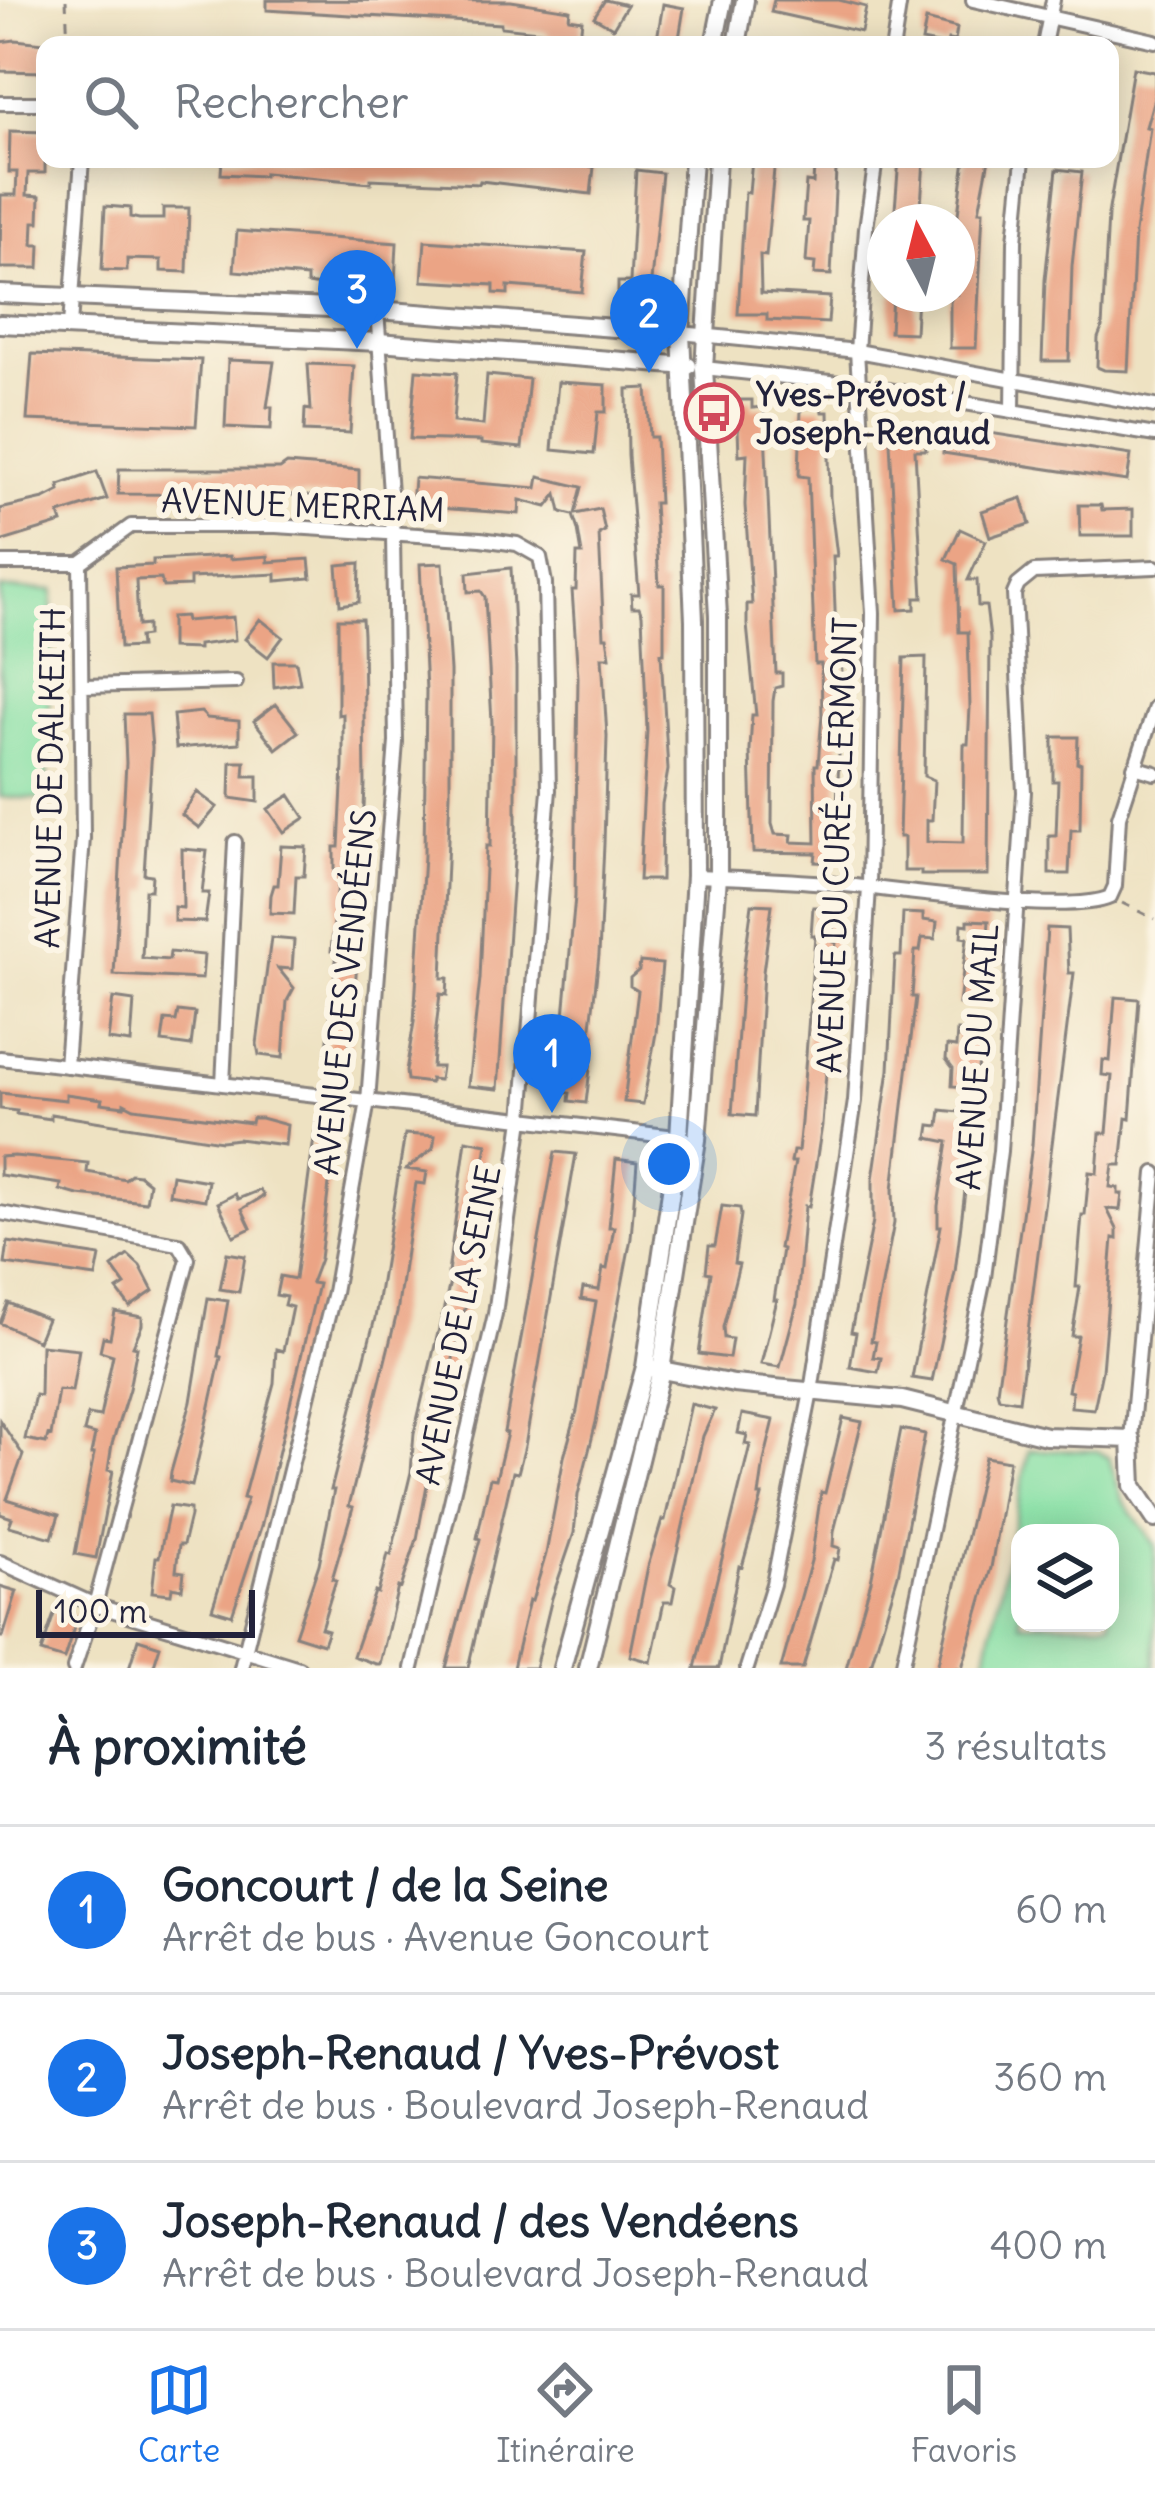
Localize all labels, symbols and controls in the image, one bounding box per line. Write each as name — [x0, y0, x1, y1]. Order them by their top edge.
search box — [36, 36, 1119, 168]
icon: search — [78, 69, 144, 135]
text: Rechercher — [174, 74, 409, 130]
north arrow — [867, 204, 975, 312]
pin: 3 — [318, 250, 396, 349]
pin: 2 — [610, 274, 688, 373]
place label: Yves-Prévost / Joseph-Renaud — [755, 373, 990, 453]
bus stop icon: Yves-Prévost / Joseph-Renaud — [683, 382, 745, 444]
street label: AVENUE MERRIAM — [161, 479, 445, 531]
street label: AVENUE DE DALKEITH — [26, 607, 74, 949]
street label: AVENUE DU CURÉ-CLERMONT — [808, 616, 866, 1074]
street label: AVENUE DES VENDÉENS — [305, 807, 385, 1177]
street label: AVENUE DU MAIL — [947, 922, 1007, 1192]
pin: 1 — [513, 1014, 591, 1113]
your location — [639, 1134, 699, 1194]
street label: AVENUE DE LA SEINE — [406, 1162, 510, 1488]
map controls — [1011, 1524, 1119, 1632]
button: layers — [1011, 1524, 1119, 1632]
scale bar — [36, 1584, 255, 1637]
text: 100 m — [54, 1590, 147, 1632]
text: À proximité — [48, 1714, 307, 1778]
text: 3 résultats — [924, 1722, 1107, 1771]
text: Goncourt / de la Seine — [162, 1857, 609, 1913]
text: 1 — [79, 1885, 95, 1934]
text: 60 m — [1015, 1885, 1107, 1934]
text: Arrêt de bus · Avenue Goncourt — [162, 1913, 709, 1962]
text: Joseph-Renaud / Yves-Prévost — [162, 2025, 779, 2081]
text: 2 — [76, 2053, 98, 2102]
text: 360 m — [993, 2053, 1107, 2102]
text: Arrêt de bus · Boulevard Joseph-Renaud — [162, 2081, 869, 2130]
text: Joseph-Renaud / des Vendéens — [162, 2193, 799, 2249]
text: 3 — [76, 2221, 98, 2270]
text: 400 m — [990, 2221, 1107, 2270]
text: Arrêt de bus · Boulevard Joseph-Renaud — [162, 2249, 869, 2298]
tab: Carte — [138, 2357, 220, 2471]
tab: Itinéraire — [496, 2357, 635, 2471]
tab: Favoris — [911, 2357, 1017, 2471]

